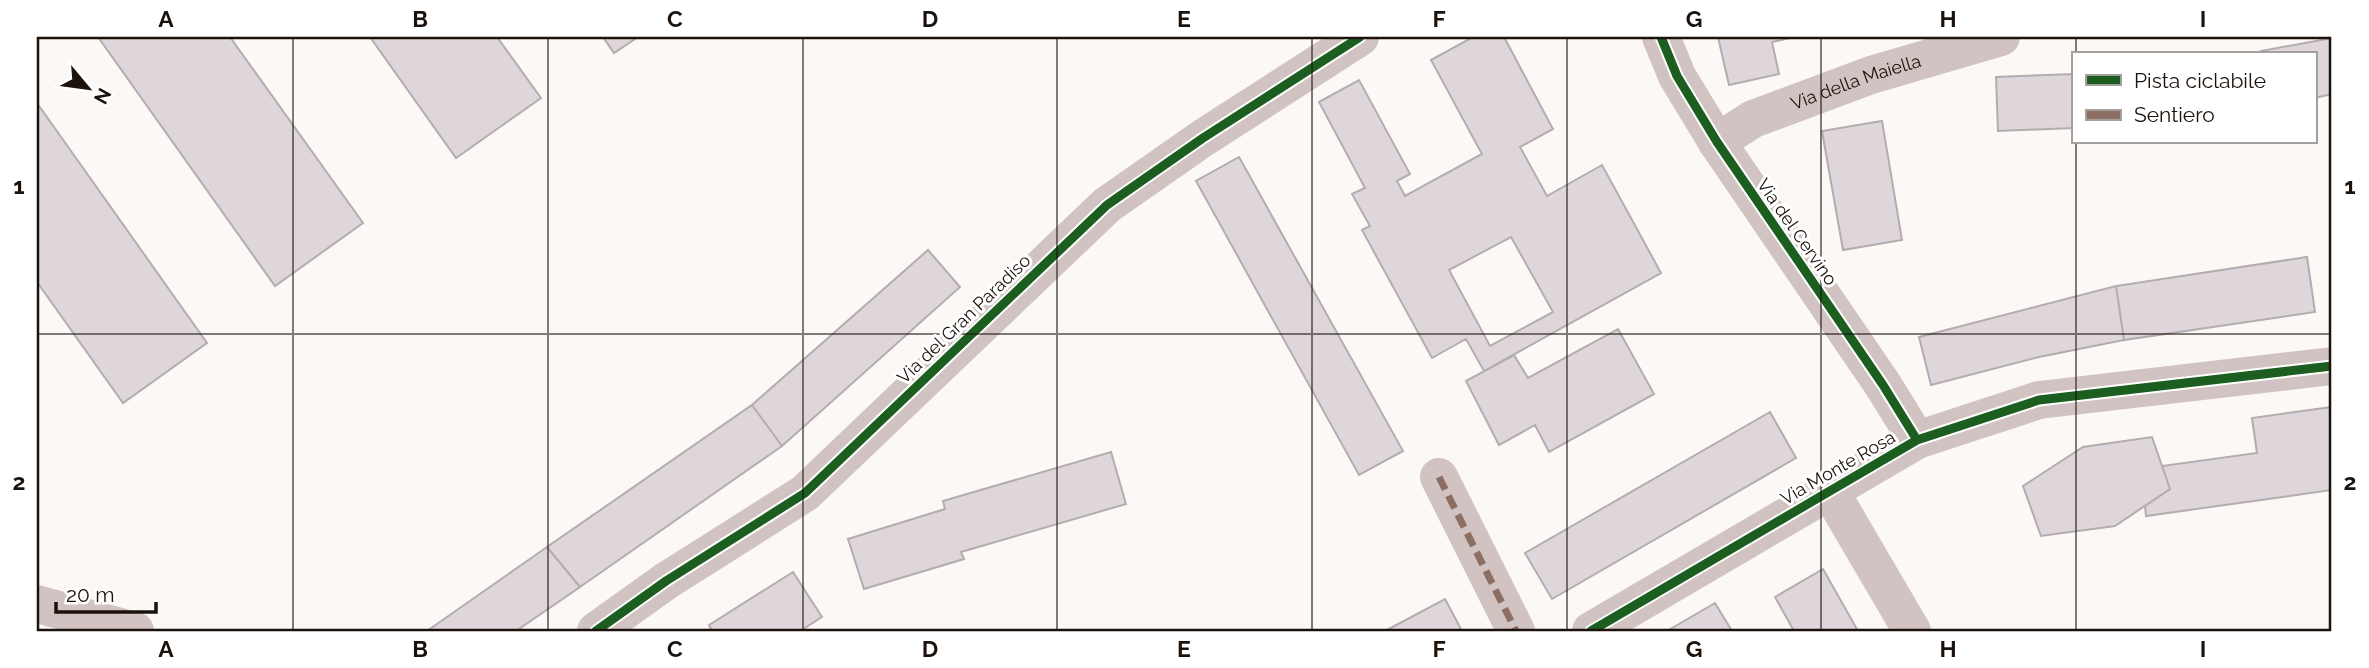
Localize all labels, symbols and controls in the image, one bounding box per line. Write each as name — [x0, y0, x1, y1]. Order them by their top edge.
text: A — [158, 5, 174, 32]
text: B — [412, 5, 428, 32]
text: C — [667, 5, 683, 32]
text: D — [922, 5, 938, 32]
text: E — [1177, 5, 1191, 32]
text: F — [1432, 5, 1446, 32]
text: G — [1686, 5, 1702, 32]
text: H — [1939, 5, 1957, 32]
text: I — [2200, 5, 2206, 32]
street label: Via della Maiella — [1788, 50, 1923, 114]
north arrow — [52, 52, 122, 122]
legend — [2072, 52, 2316, 144]
text: Pista ciclabile — [2134, 68, 2266, 93]
text: N — [90, 85, 116, 108]
text: Sentiero — [2134, 102, 2215, 127]
text: 1 — [13, 172, 25, 199]
text: 1 — [2344, 172, 2356, 199]
street label: Via del Cervino — [1753, 174, 1842, 289]
street label: Via del Gran Paradiso — [893, 249, 1035, 388]
street label: Via Monte Rosa — [1777, 426, 1899, 509]
text: 2 — [13, 468, 25, 495]
text: 2 — [2344, 468, 2356, 495]
scale bar — [56, 570, 156, 614]
text: 20 m — [66, 582, 114, 607]
text: A — [158, 635, 174, 662]
text: B — [412, 635, 428, 662]
text: C — [667, 635, 683, 662]
text: D — [922, 635, 938, 662]
text: E — [1177, 635, 1191, 662]
text: F — [1432, 635, 1446, 662]
text: G — [1686, 635, 1702, 662]
text: H — [1939, 635, 1957, 662]
text: I — [2200, 635, 2206, 662]

